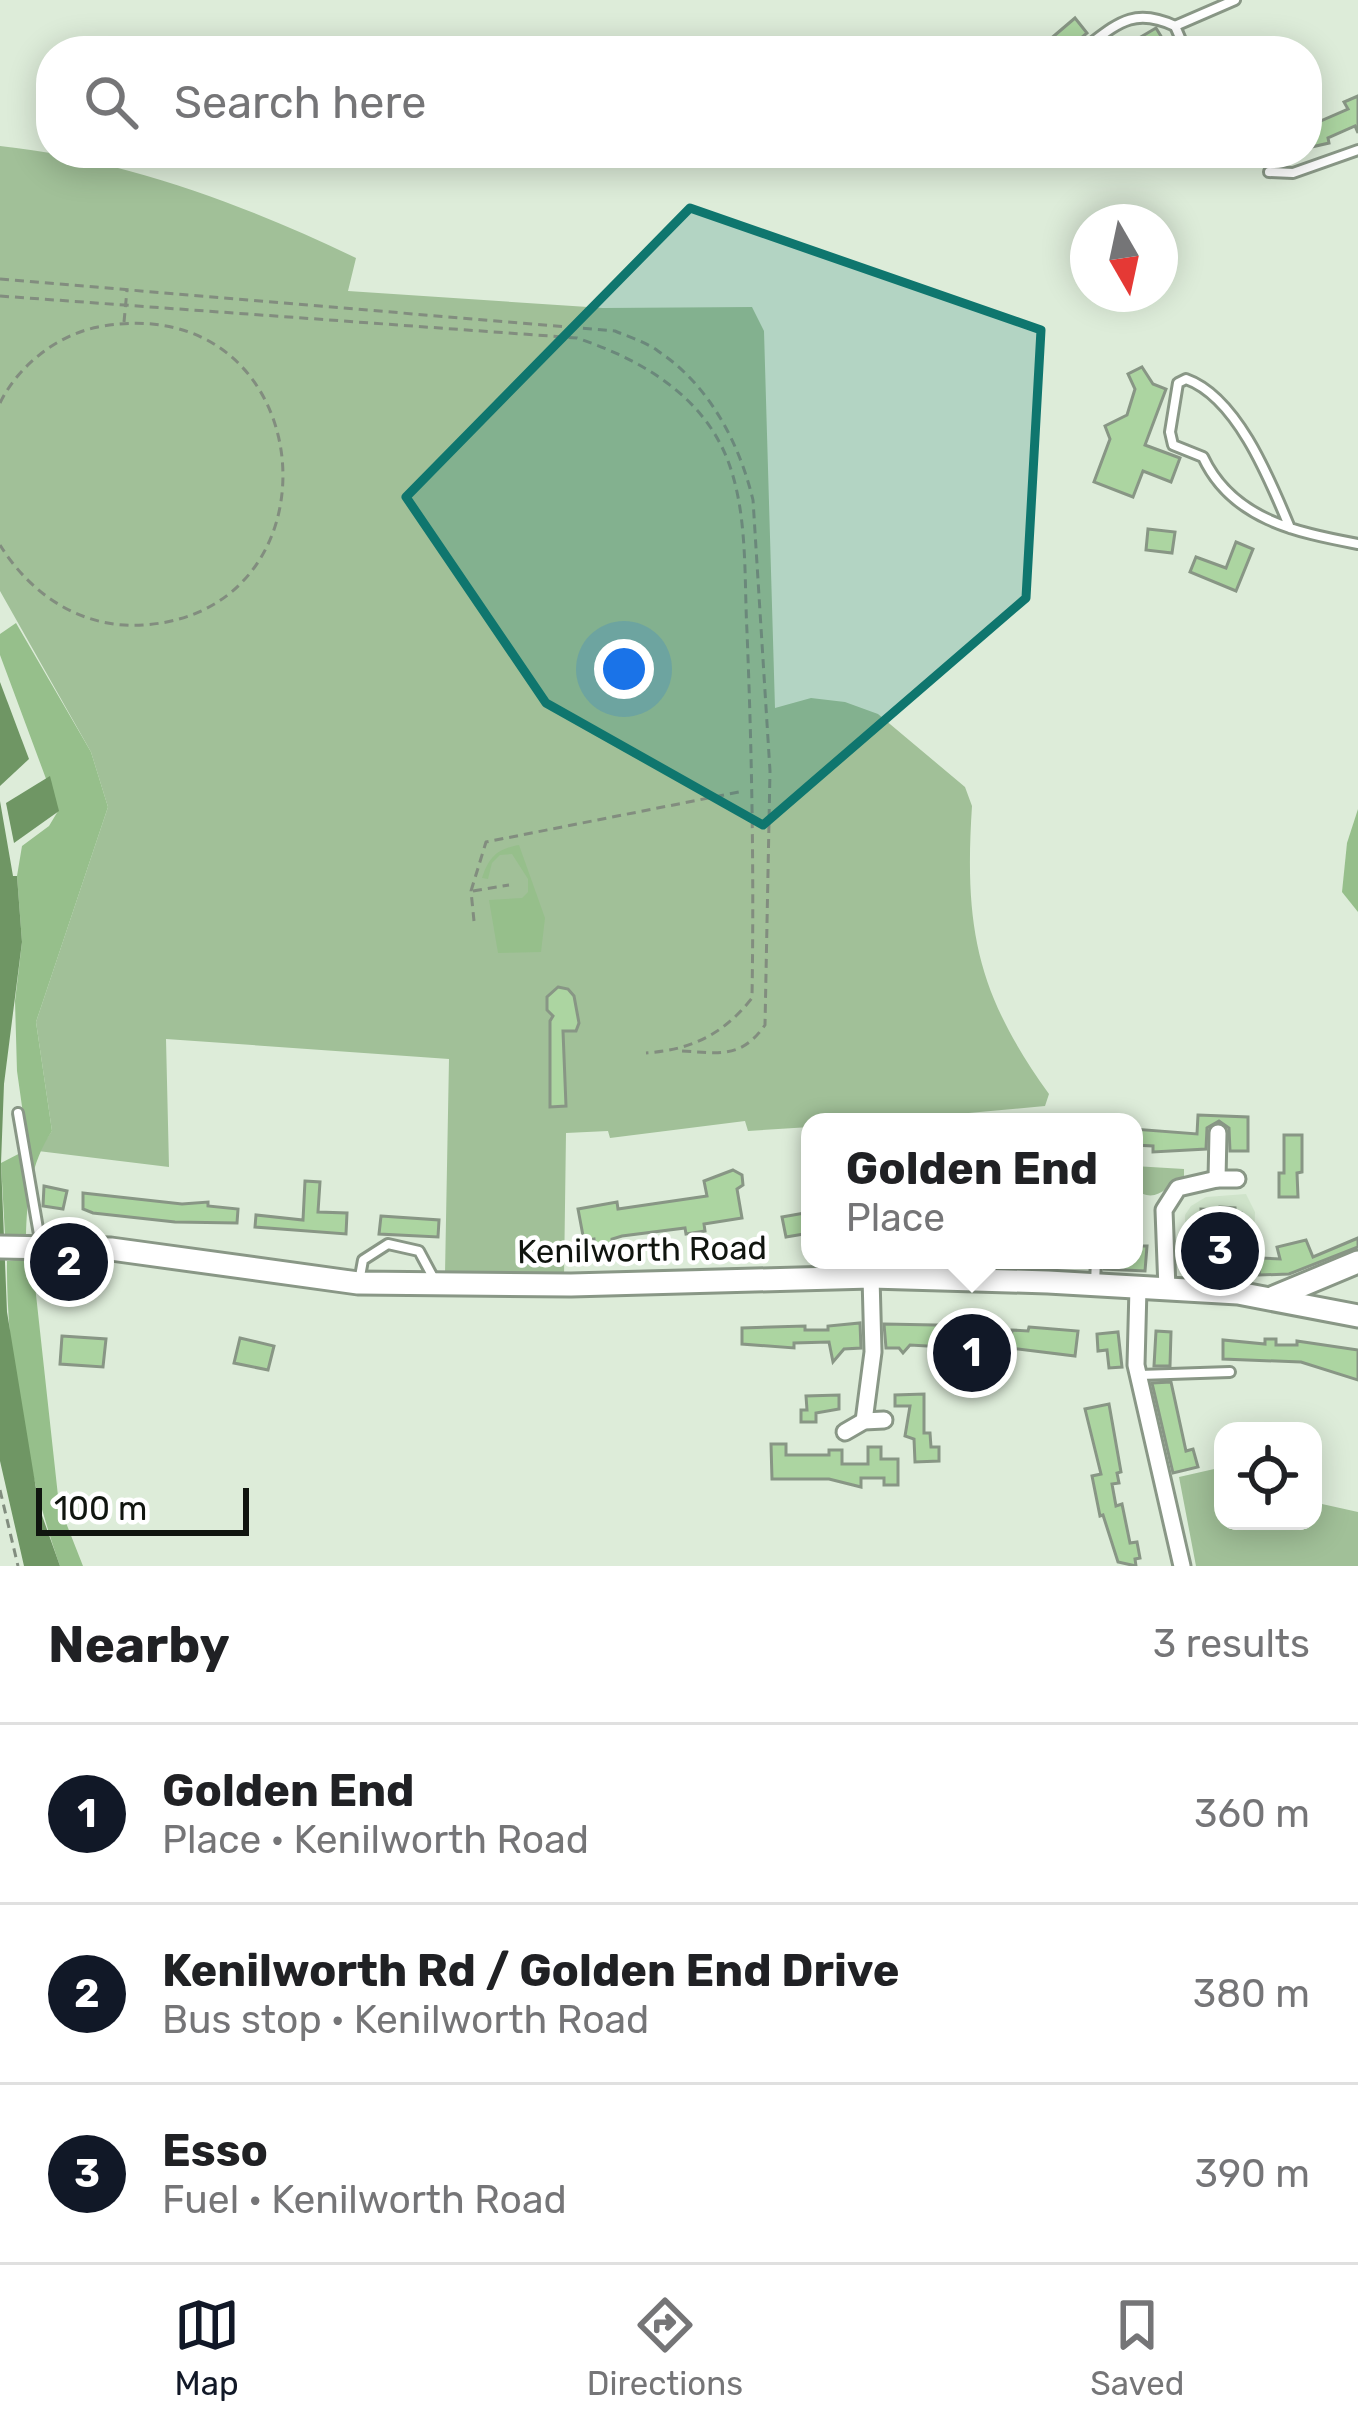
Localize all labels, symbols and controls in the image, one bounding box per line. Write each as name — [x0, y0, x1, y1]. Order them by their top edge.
search box — [36, 36, 1322, 168]
icon: search — [78, 69, 144, 135]
text: Search here — [174, 76, 426, 129]
north arrow — [1070, 204, 1178, 312]
your location — [594, 639, 654, 699]
popup — [801, 1113, 1143, 1269]
text: Golden End — [846, 1142, 1098, 1195]
text: Place — [846, 1195, 945, 1241]
pin: 3 — [1181, 1206, 1259, 1296]
pin: 2 — [30, 1217, 108, 1307]
street label: Kenilworth Road — [517, 1228, 767, 1271]
pin: 1 — [933, 1308, 1011, 1398]
map controls — [1214, 1422, 1322, 1530]
button: locate — [1214, 1422, 1322, 1530]
scale bar — [36, 1482, 249, 1535]
text: 100 m — [54, 1489, 147, 1528]
text: Nearby — [48, 1614, 230, 1675]
text: 3 results — [1153, 1621, 1310, 1667]
text: Golden End — [162, 1764, 415, 1817]
text: 1 — [77, 1791, 97, 1837]
text: 360 m — [1194, 1791, 1310, 1837]
text: Place · Kenilworth Road — [162, 1817, 589, 1863]
text: Kenilworth Rd / Golden End Drive — [162, 1944, 899, 1997]
text: 2 — [74, 1971, 100, 2017]
text: 380 m — [1193, 1971, 1310, 2017]
text: Bus stop · Kenilworth Road — [162, 1997, 649, 2043]
text: Esso — [162, 2124, 268, 2177]
text: 3 — [74, 2151, 100, 2197]
text: 390 m — [1194, 2151, 1310, 2197]
text: Fuel · Kenilworth Road — [162, 2177, 567, 2223]
tab: Map — [174, 2292, 240, 2403]
tab: Directions — [587, 2292, 743, 2403]
tab: Saved — [1090, 2292, 1184, 2403]

